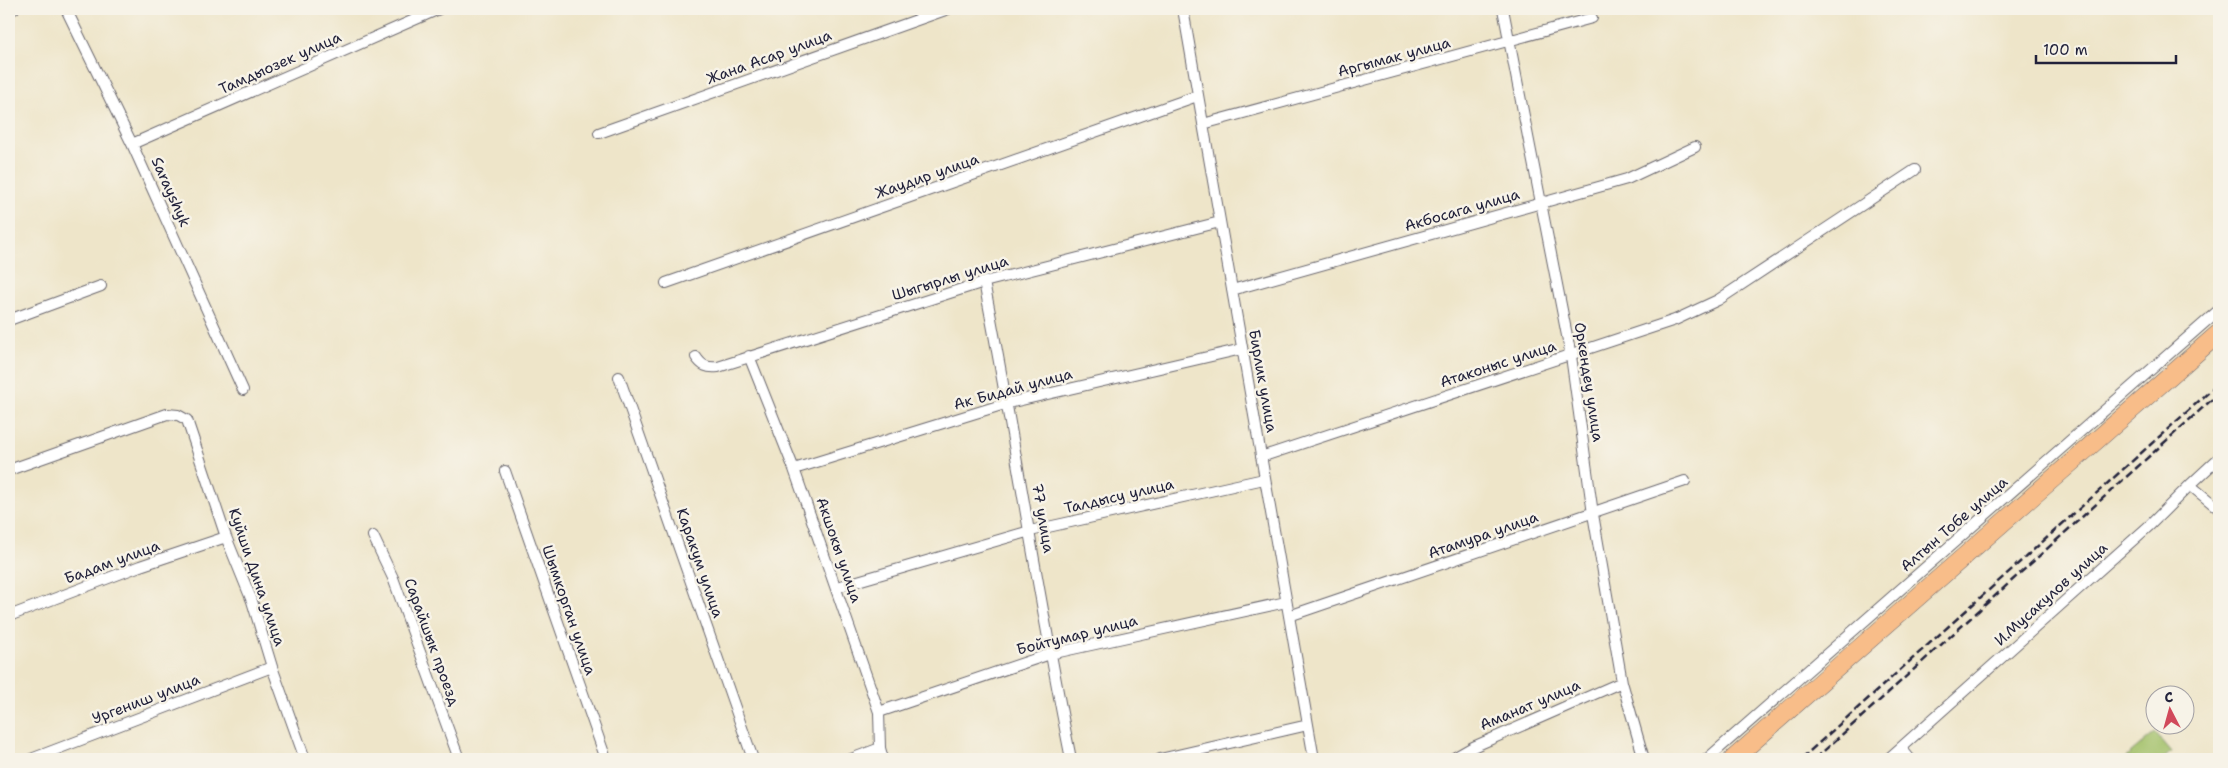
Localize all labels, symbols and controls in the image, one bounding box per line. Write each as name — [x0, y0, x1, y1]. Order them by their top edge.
street label: Жана Асар улица — [704, 25, 835, 89]
street label: Тамдыозек улица — [216, 27, 345, 99]
street label: Аргымак улица — [1335, 32, 1453, 82]
scale bar — [2036, 32, 2176, 64]
text: 100 m — [2043, 40, 2088, 60]
street label: Жаудир улица — [872, 149, 982, 203]
street label: Sarayshyk — [147, 154, 195, 230]
street label: Акбосага улица — [1402, 184, 1523, 236]
street label: Шыгырлы улица — [889, 251, 1011, 305]
street label: Оркендеу улица — [1570, 321, 1608, 444]
street label: Бирлик улица — [1244, 328, 1282, 435]
street label: Атаконыс улица — [1437, 336, 1559, 392]
street label: Ак Бидай улица — [951, 363, 1075, 414]
street label: Алтын Тобе улица — [1896, 472, 2012, 576]
street label: Талдысу улица — [1062, 474, 1176, 518]
street label: 77 улица — [1027, 482, 1059, 555]
street label: Акшокы улица — [812, 495, 867, 606]
street label: Куйши Дина улица — [224, 505, 290, 649]
street label: Каракум улица — [672, 505, 728, 621]
street label: Атамура улица — [1425, 507, 1541, 563]
street label: Бадам улица — [62, 535, 163, 589]
street label: И.Мусакулов улица — [1990, 537, 2112, 650]
street label: Шымкорган улица — [537, 542, 601, 678]
street label: Сарайшык проезд — [400, 575, 465, 709]
street label: Бойтумар улица — [1014, 610, 1140, 660]
street label: Ургениш улица — [89, 669, 203, 729]
street label: Аманат улица — [1477, 675, 1584, 735]
north arrow — [2146, 686, 2196, 736]
text: С — [2163, 688, 2174, 706]

